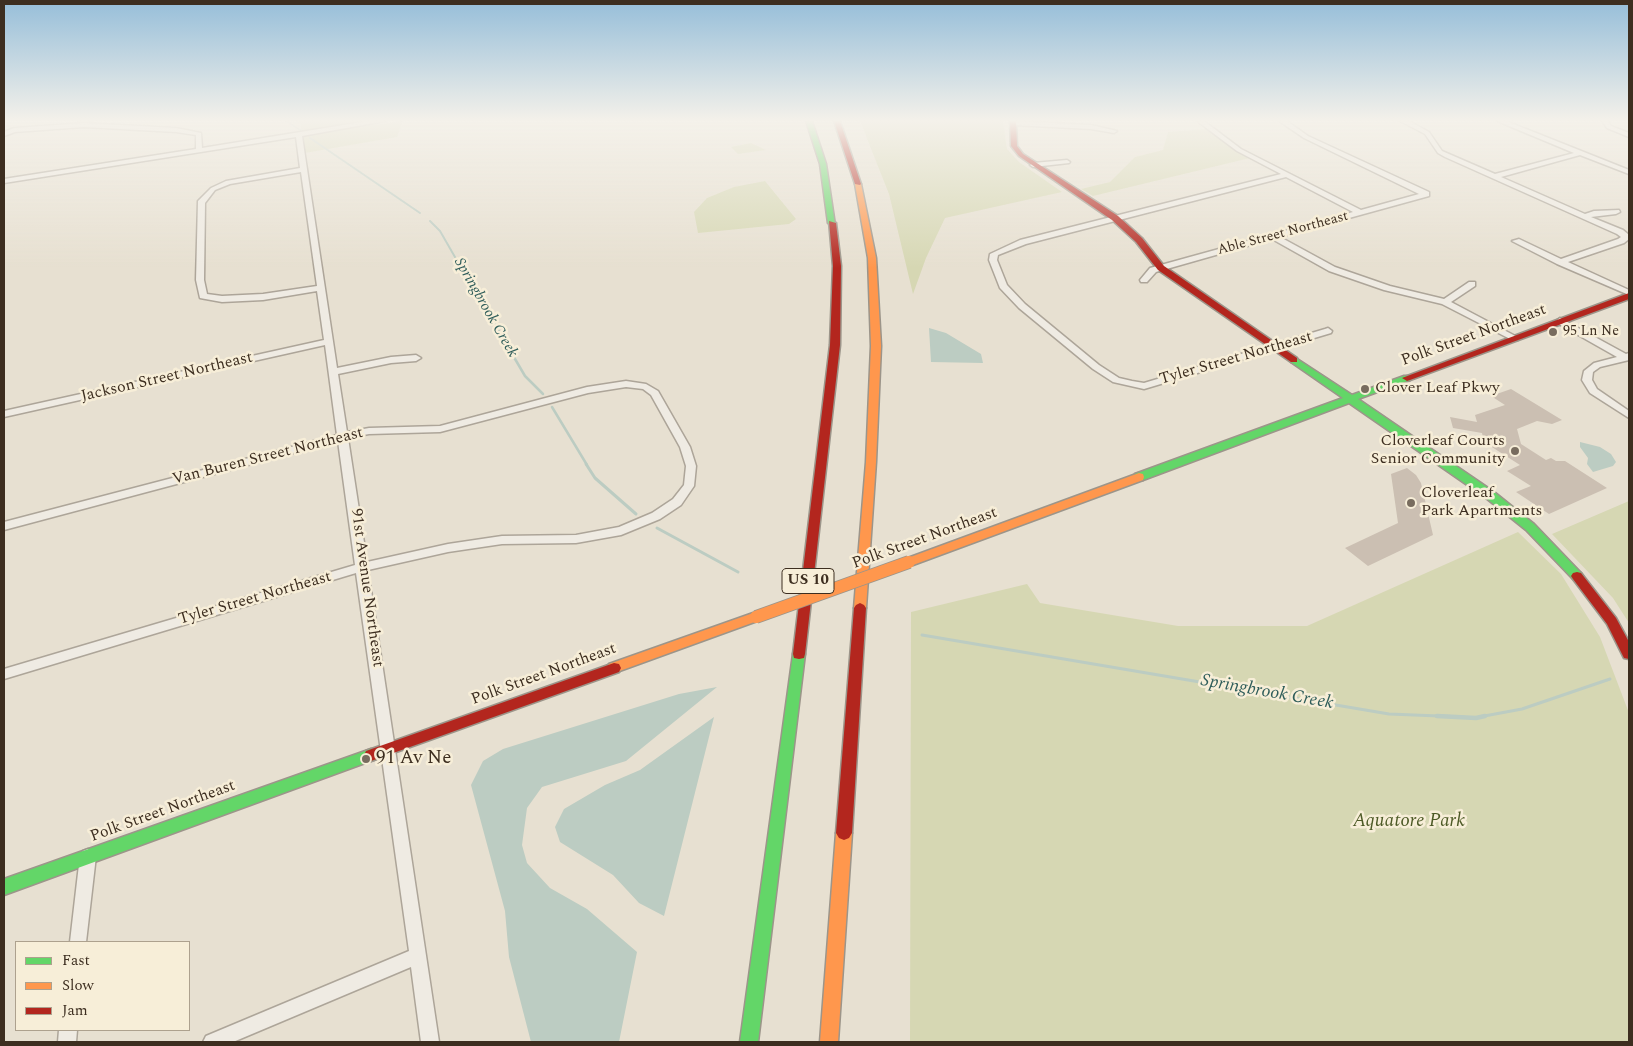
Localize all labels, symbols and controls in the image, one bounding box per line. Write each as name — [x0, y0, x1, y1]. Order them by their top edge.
street label: Able Street Northeast — [1216, 208, 1350, 260]
water label: Springbrook Creek — [449, 255, 521, 361]
street label: Polk Street Northeast — [1399, 301, 1549, 371]
place label: 95 Ln Ne — [1563, 324, 1619, 340]
marker: 95 Ln Ne — [1547, 326, 1559, 338]
street label: Tyler Street Northeast — [1157, 328, 1315, 390]
street label: Jackson Street Northeast — [79, 349, 255, 407]
place label: Clover Leaf Pkwy — [1375, 379, 1500, 399]
marker: Clover Leaf Pkwy — [1359, 383, 1371, 395]
street label: Van Buren Street Northeast — [171, 424, 365, 490]
place label: Cloverleaf Courts Senior Community — [1371, 432, 1505, 470]
marker: Cloverleaf Courts Senior Community — [1509, 445, 1521, 457]
place label: Cloverleaf Park Apartments — [1421, 484, 1543, 522]
marker: Cloverleaf Park Apartments — [1405, 497, 1417, 509]
street label: Polk Street Northeast — [850, 504, 1000, 574]
street label: 91st Avenue Northeast — [345, 507, 387, 669]
street label: Tyler Street Northeast — [176, 568, 334, 630]
road number: US 10 — [782, 568, 834, 594]
street label: Polk Street Northeast — [469, 640, 619, 710]
water label: Springbrook Creek — [1199, 671, 1335, 715]
place label: 91 Av Ne — [376, 748, 451, 770]
marker: 91 Av Ne — [360, 753, 372, 765]
street label: Polk Street Northeast — [88, 777, 238, 847]
park label: Aquatore Park — [1353, 811, 1465, 833]
legend — [15, 941, 190, 1031]
text: Fast — [62, 949, 90, 972]
text: Slow — [62, 974, 94, 997]
text: Jam — [62, 999, 88, 1022]

